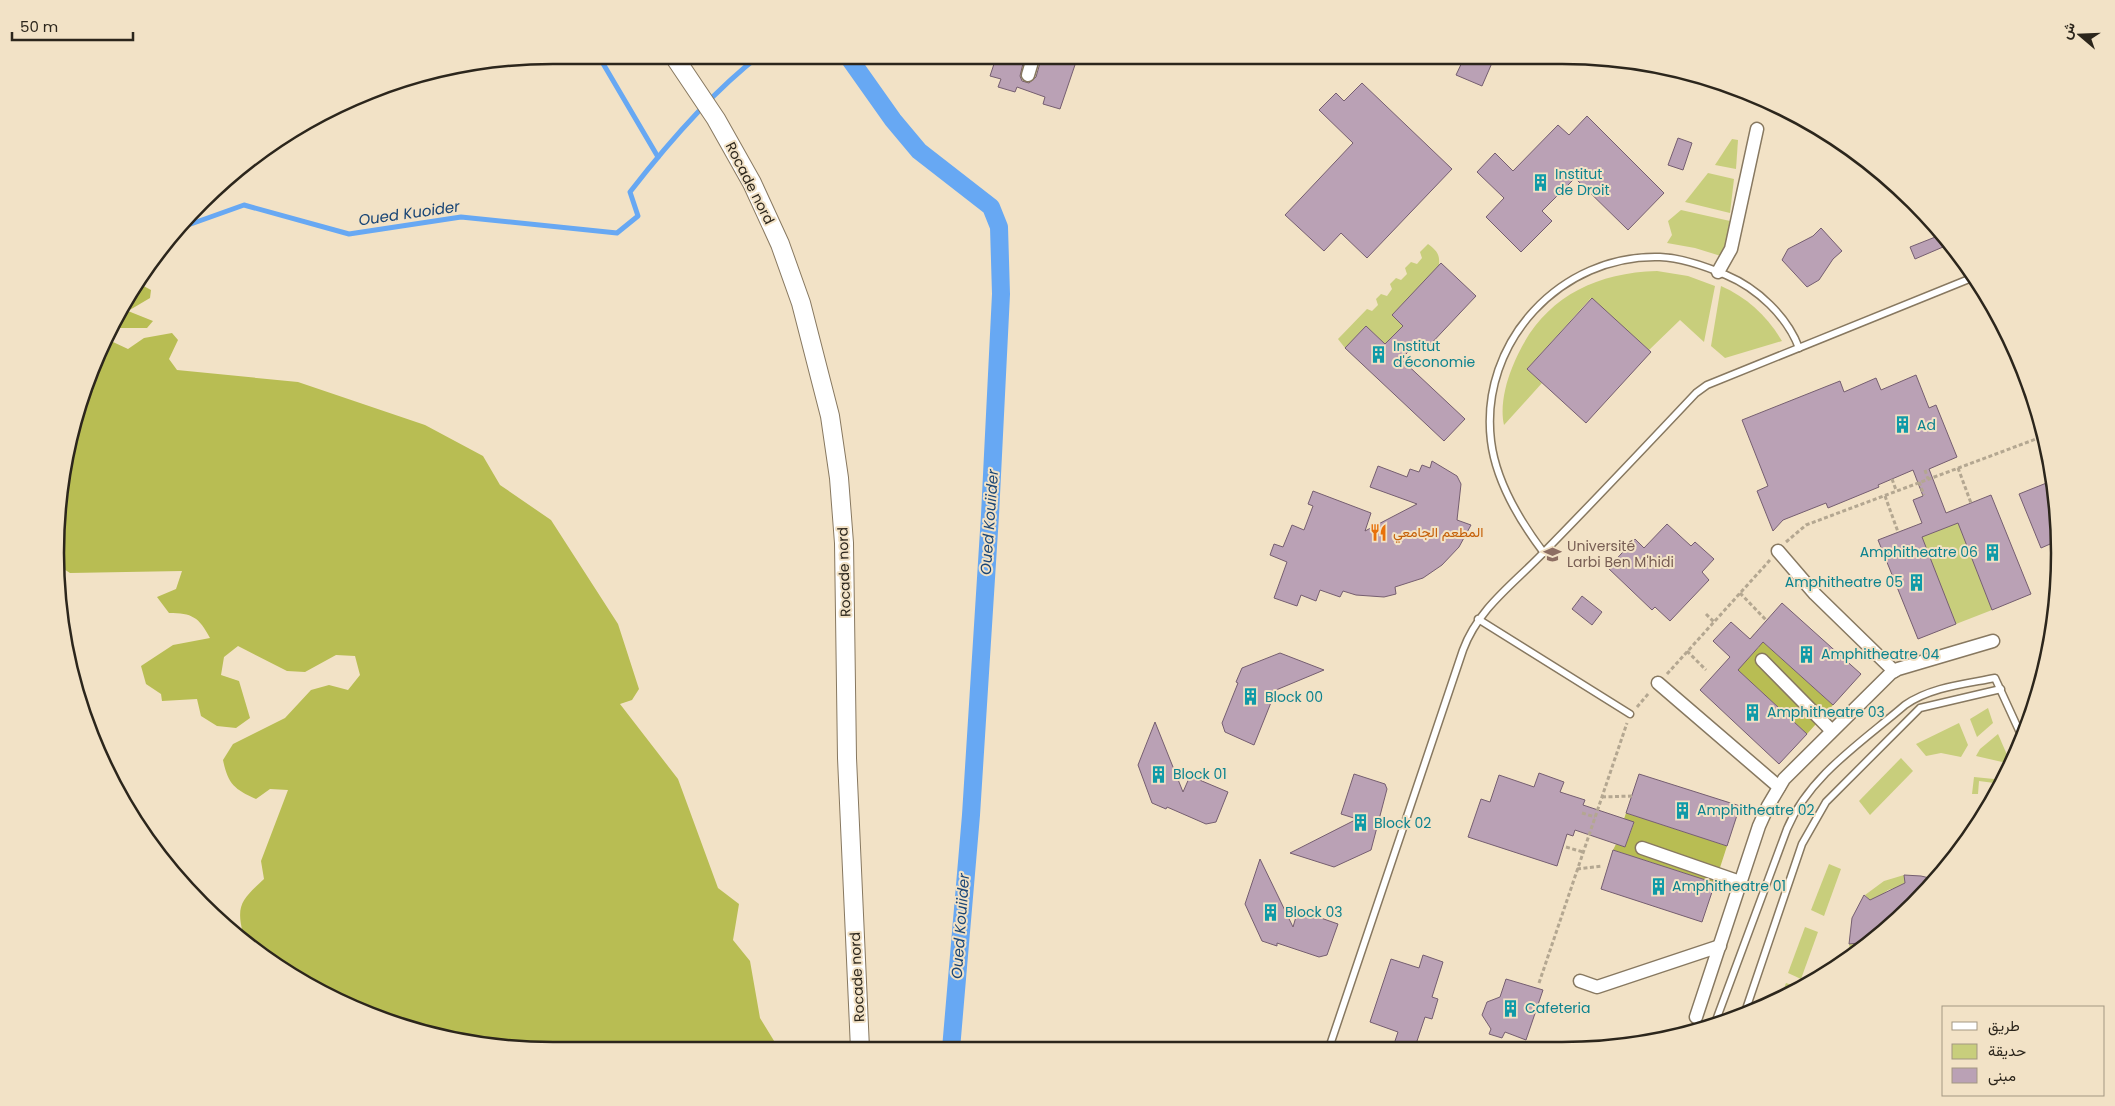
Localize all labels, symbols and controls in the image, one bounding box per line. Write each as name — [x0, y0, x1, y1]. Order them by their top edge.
scale bar — [12, 10, 134, 42]
north arrow — [2055, 10, 2105, 60]
text: 50 m — [20, 16, 58, 37]
text: ش — [2056, 19, 2080, 42]
street label: Rocade nord — [721, 138, 779, 228]
place label: Institut de Droit — [1555, 164, 1610, 200]
building icon: Institut de Droit — [1531, 172, 1551, 192]
water label: Oued Kuoider — [357, 195, 461, 231]
place label: Institut d'économie — [1393, 336, 1476, 372]
building icon: Institut d'économie — [1369, 344, 1389, 364]
building icon: Ad — [1893, 415, 1913, 435]
place label: Ad — [1917, 415, 1936, 435]
water label: Oued Kouiider — [975, 468, 1003, 576]
restaurant icon: المطعم الجامعي — [1369, 522, 1389, 542]
place label: المطعم الجامعي — [1393, 522, 1483, 544]
street label: Rocade nord — [832, 527, 856, 617]
place label: Université Larbi Ben M'hidi — [1567, 536, 1674, 572]
place label: Amphitheatre 06 — [1860, 542, 1978, 562]
building icon: Amphitheatre 06 — [1982, 542, 2002, 562]
school or university icon: Université Larbi Ben M'hidi — [1543, 544, 1563, 564]
place label: Amphitheatre 05 — [1785, 572, 1903, 592]
building icon: Amphitheatre 05 — [1907, 572, 1927, 592]
building icon: Amphitheatre 04 — [1797, 644, 1817, 664]
place label: Amphitheatre 04 — [1821, 644, 1939, 664]
building icon: Block 00 — [1241, 687, 1261, 707]
place label: Block 00 — [1265, 687, 1323, 707]
building icon: Amphitheatre 03 — [1743, 702, 1763, 722]
place label: Amphitheatre 03 — [1767, 702, 1885, 722]
building icon: Block 01 — [1149, 764, 1169, 784]
place label: Block 01 — [1173, 764, 1227, 784]
building icon: Amphitheatre 02 — [1673, 800, 1693, 820]
place label: Amphitheatre 02 — [1697, 800, 1815, 820]
building icon: Block 02 — [1350, 813, 1370, 833]
place label: Block 02 — [1374, 813, 1431, 833]
water label: Oued Kouiider — [946, 872, 974, 980]
building icon: Amphitheatre 01 — [1648, 876, 1668, 896]
place label: Amphitheatre 01 — [1672, 876, 1786, 896]
building icon: Block 03 — [1261, 902, 1281, 922]
place label: Block 03 — [1285, 902, 1342, 922]
street label: Rocade nord — [845, 932, 869, 1022]
building icon: Cafeteria — [1501, 998, 1521, 1018]
place label: Cafeteria — [1525, 998, 1590, 1018]
legend — [1942, 1006, 2105, 1096]
text: طريق — [1988, 1015, 2020, 1036]
text: حديقة — [1988, 1040, 2026, 1061]
text: مبنى — [1988, 1065, 2016, 1086]

